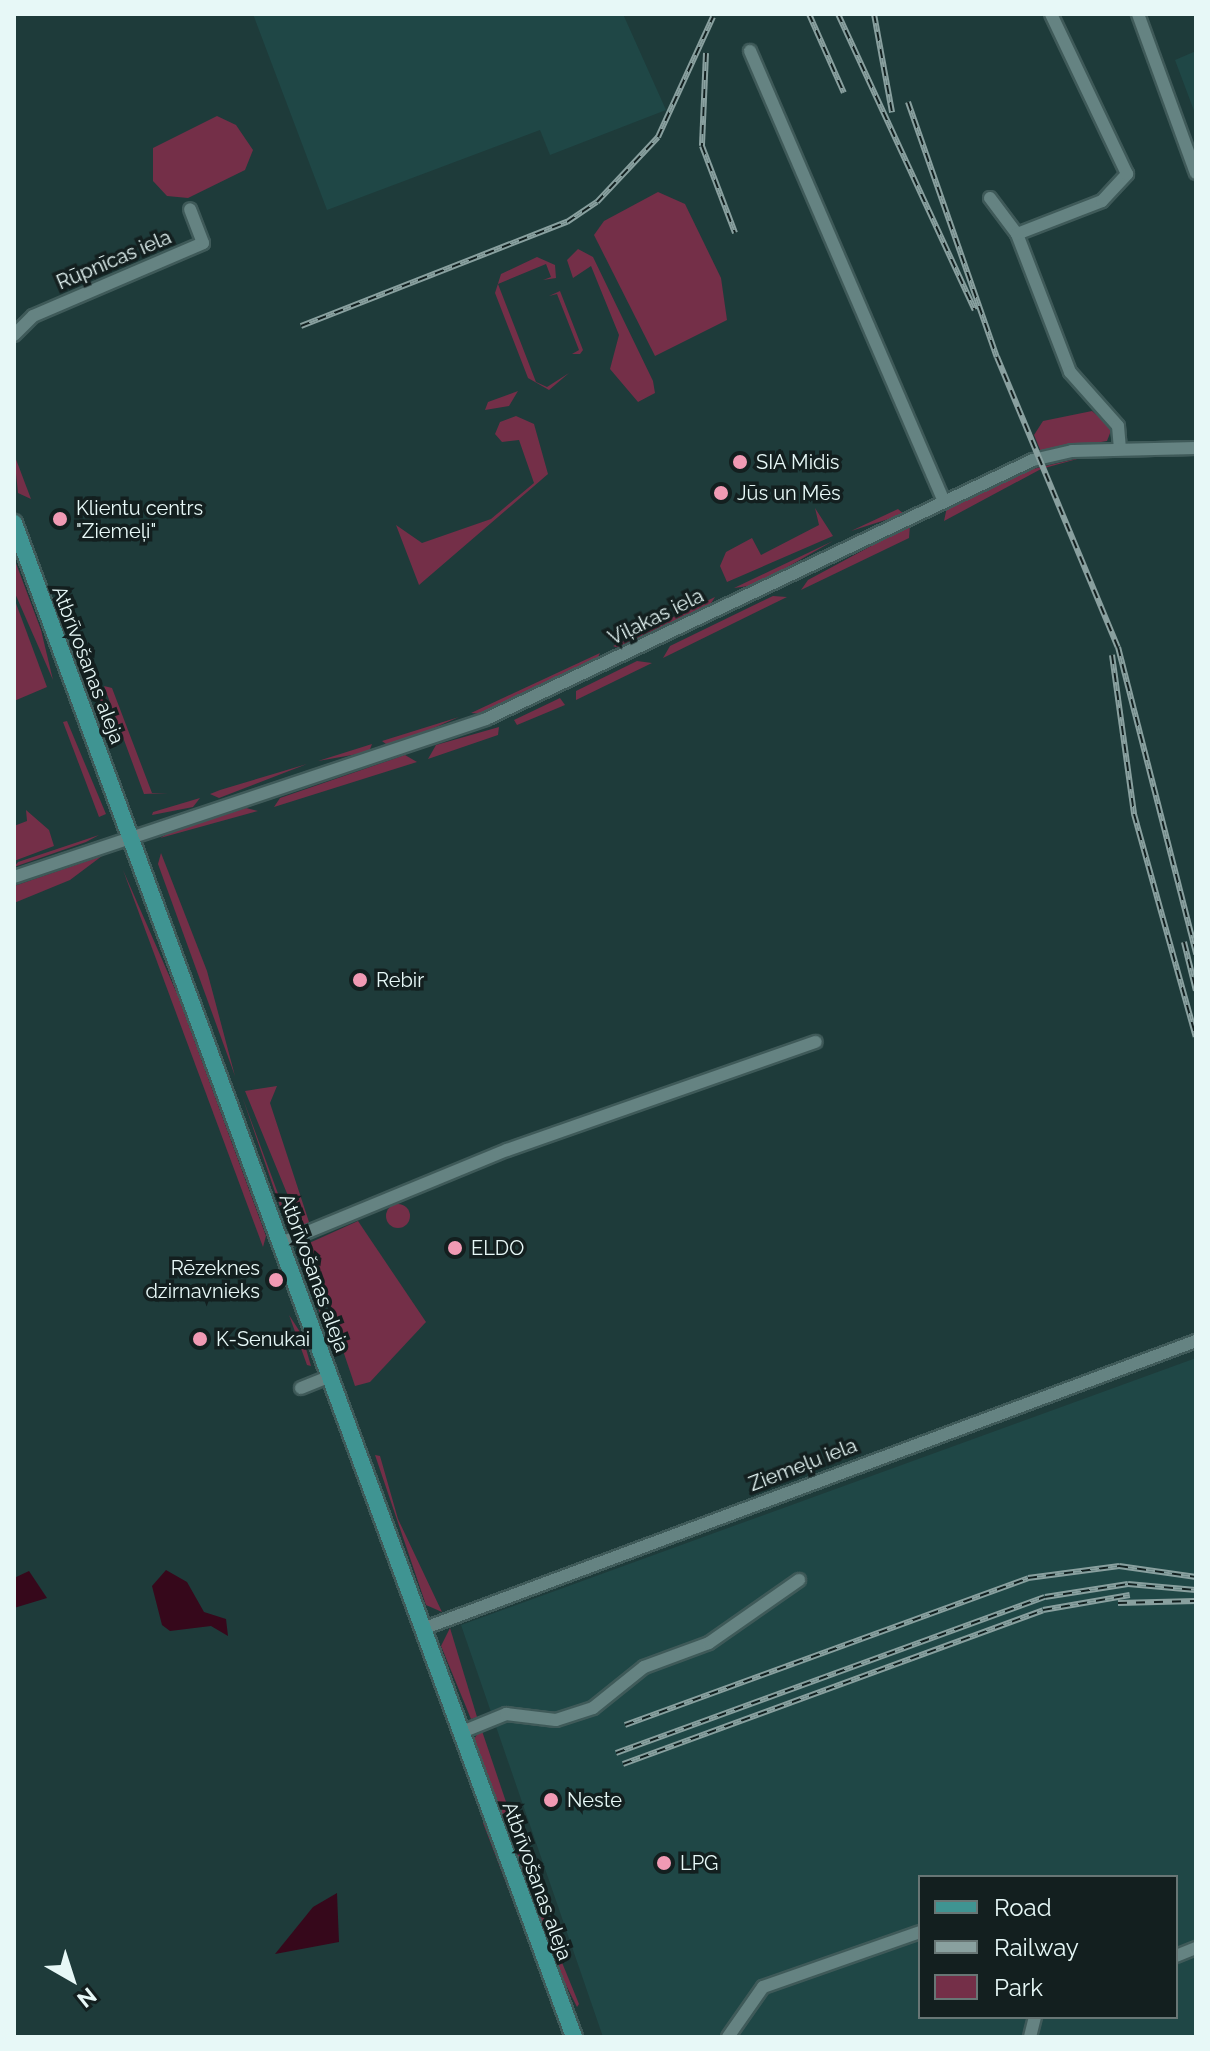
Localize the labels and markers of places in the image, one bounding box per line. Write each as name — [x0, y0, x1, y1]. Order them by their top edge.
place label: SIA Midis — [756, 450, 840, 474]
marker: SIA Midis — [731, 453, 749, 471]
place label: Jūs un Mēs — [737, 481, 841, 505]
marker: Jūs un Mēs — [712, 484, 730, 502]
place label: Klientu centrs "Ziemeļi" — [76, 496, 203, 543]
marker: Klientu centrs "Ziemeļi" — [51, 510, 69, 528]
place label: Rebir — [376, 968, 424, 992]
marker: Rebir — [351, 971, 369, 989]
place label: ELDO — [471, 1236, 524, 1260]
marker: ELDO — [446, 1239, 464, 1257]
place label: Rēzeknes dzirnavnieks — [145, 1256, 260, 1303]
marker: Rēzeknes dzirnavnieks — [267, 1271, 285, 1289]
place label: K-Senukai — [216, 1327, 310, 1351]
marker: K-Senukai — [191, 1330, 209, 1348]
place label: Neste — [567, 1788, 622, 1812]
marker: Neste — [542, 1791, 560, 1809]
place label: LPG — [680, 1851, 718, 1875]
marker: LPG — [655, 1854, 673, 1872]

